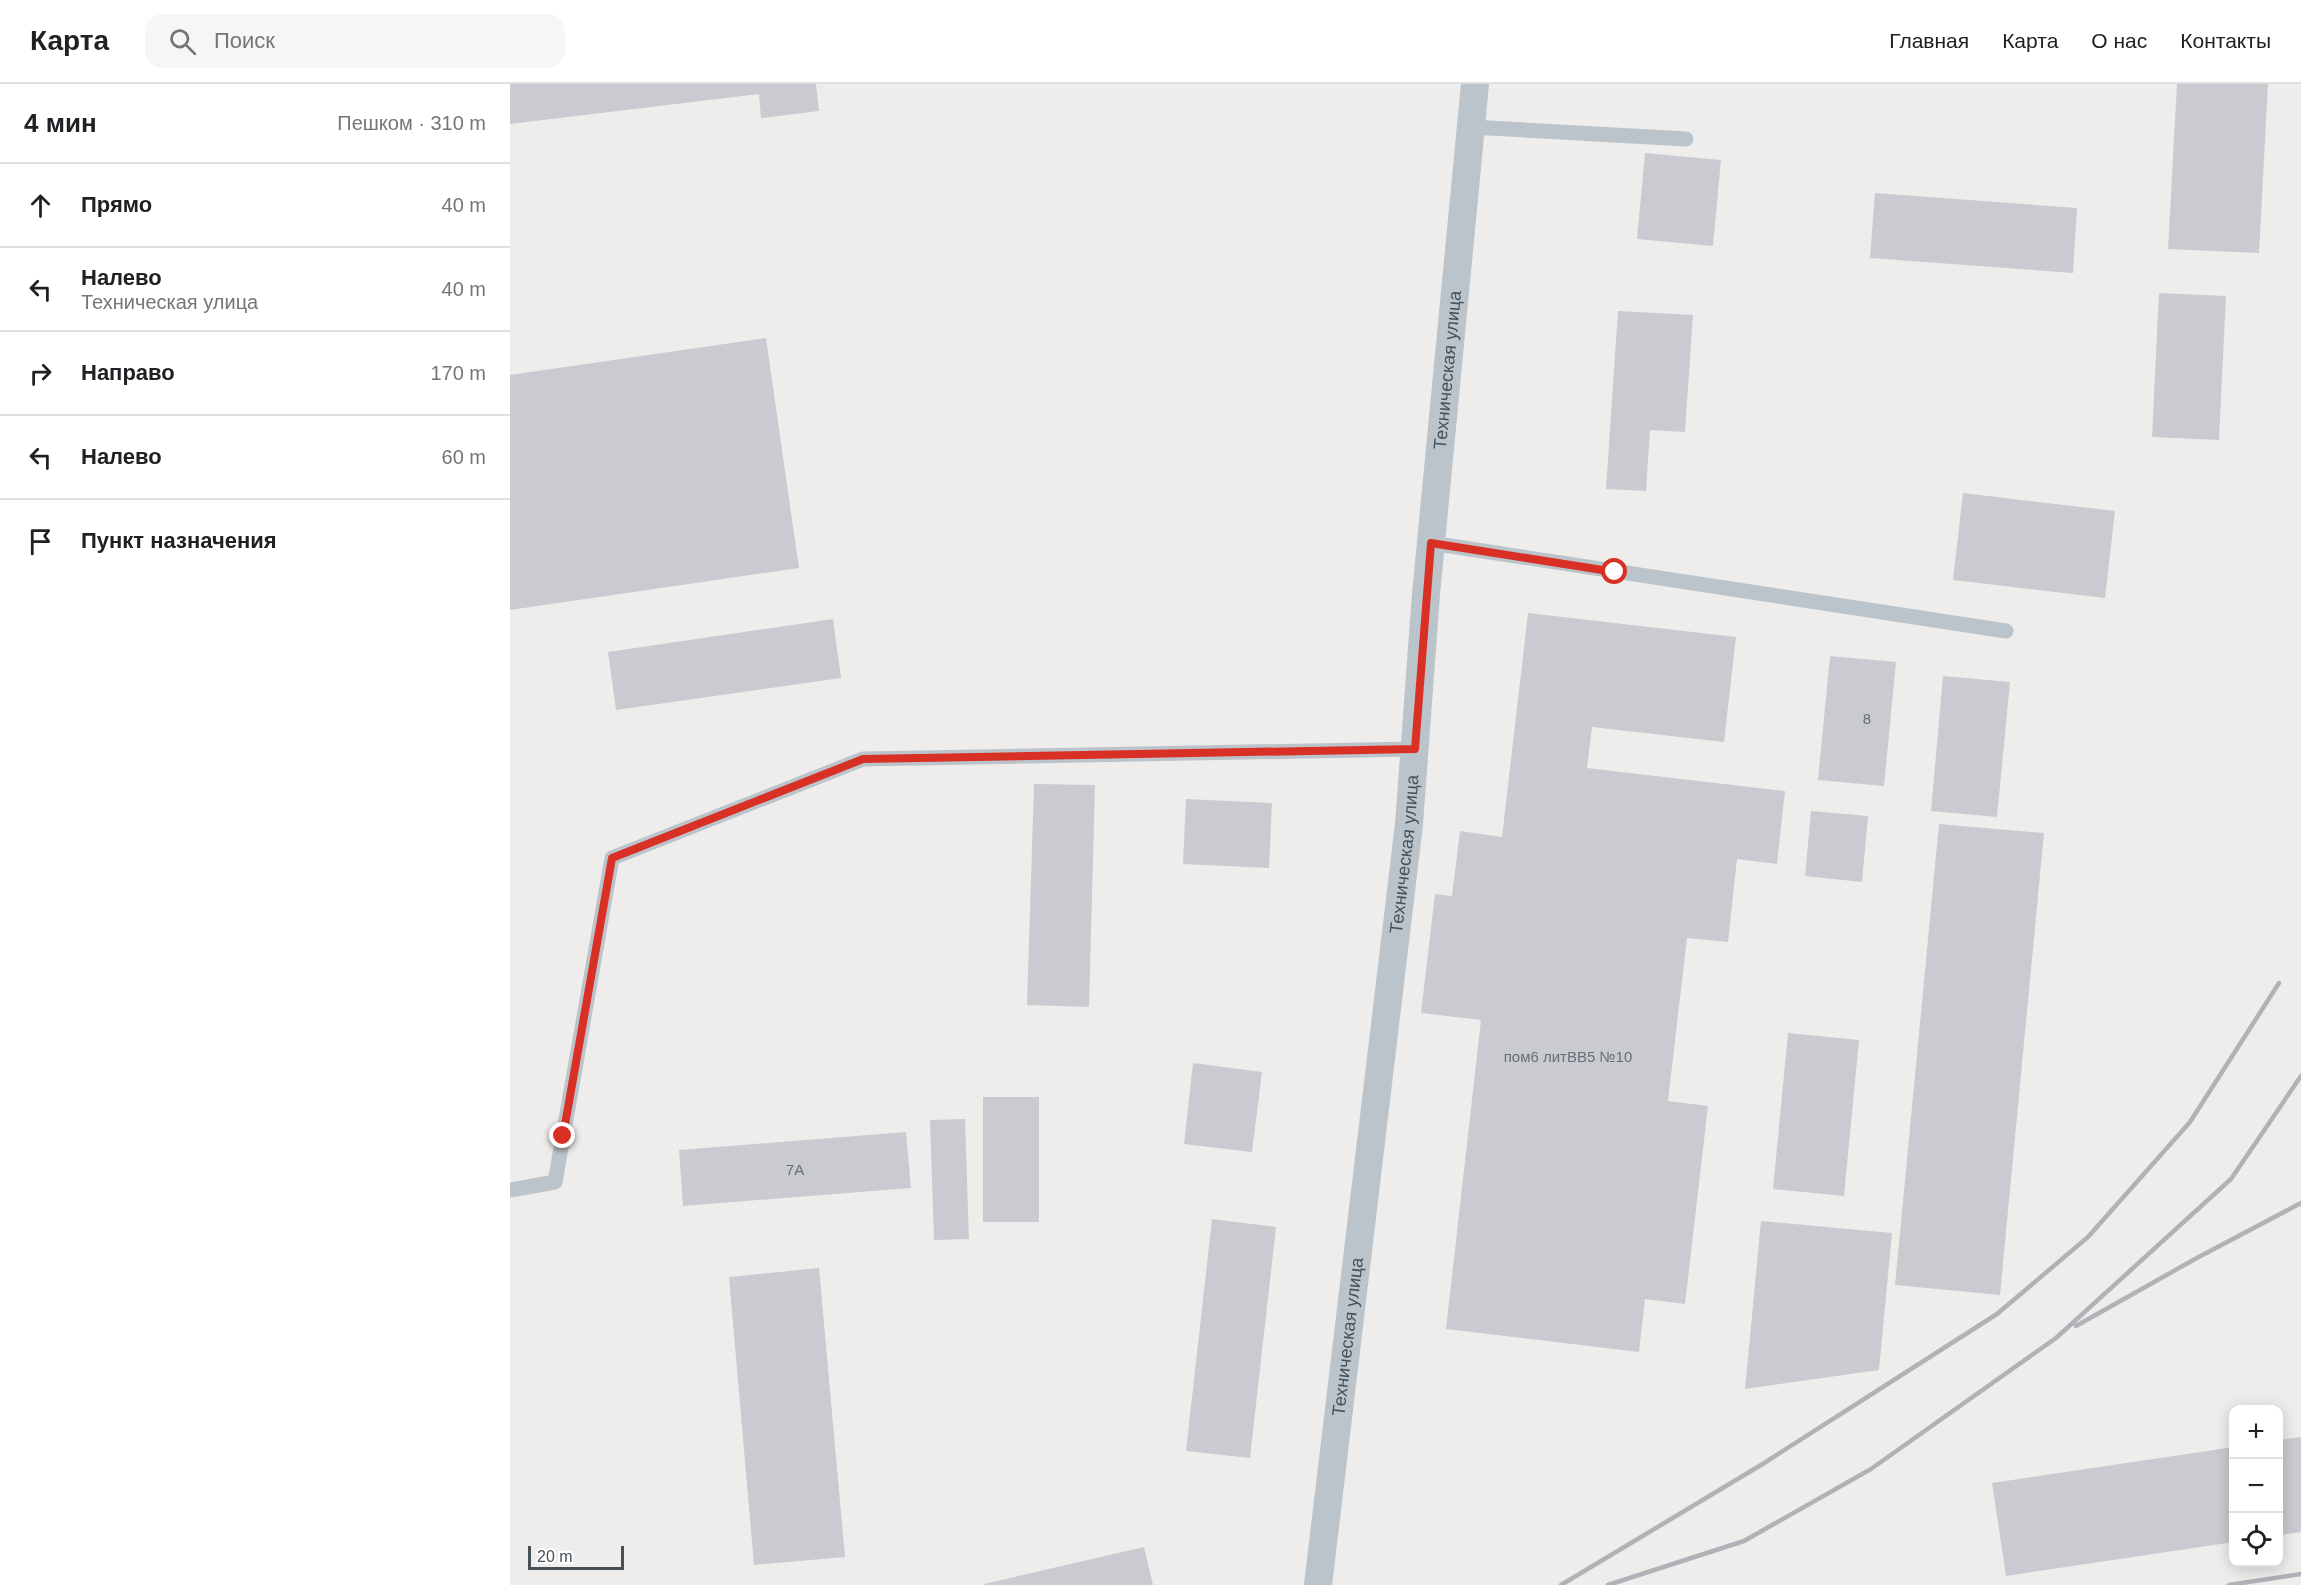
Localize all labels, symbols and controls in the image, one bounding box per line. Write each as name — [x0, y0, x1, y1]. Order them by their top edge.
search box — [145, 14, 565, 68]
text: Карта — [30, 25, 109, 56]
icon: search — [166, 25, 199, 58]
text: Поиск — [214, 28, 275, 53]
text: Главная — [1889, 29, 1969, 52]
text: Карта — [2002, 29, 2058, 52]
text: О нас — [2091, 29, 2147, 52]
text: Контакты — [2180, 29, 2271, 52]
text: 4 мин — [24, 108, 97, 138]
text: Пешком · 310 m — [337, 112, 486, 134]
icon: ahead — [24, 189, 57, 222]
text: Прямо — [81, 192, 152, 217]
text: 40 m — [442, 194, 486, 216]
text: Налево — [81, 265, 162, 290]
icon: left — [24, 273, 57, 306]
text: 40 m — [442, 278, 486, 300]
street label: Техническая улица — [1430, 289, 1465, 450]
text: Техническая улица — [81, 291, 258, 313]
icon: right — [24, 357, 57, 390]
text: Направо — [81, 360, 175, 385]
text: 170 m — [430, 362, 486, 384]
icon: left — [24, 441, 57, 474]
text: Налево — [81, 444, 162, 469]
text: 60 m — [442, 446, 486, 468]
icon: arrive — [24, 525, 57, 558]
text: Пункт назначения — [81, 528, 277, 553]
route start — [1601, 558, 1627, 584]
house number: 8 — [1863, 710, 1871, 727]
street label: Техническая улица — [1386, 773, 1423, 935]
house number: пом6 литВВ5 №10 — [1504, 1048, 1632, 1065]
route end — [549, 1122, 575, 1148]
house number: 7А — [786, 1161, 804, 1178]
street label: Техническая улица — [1328, 1255, 1367, 1417]
map controls — [2229, 1405, 2283, 1567]
button: + — [2229, 1405, 2283, 1459]
button: − — [2229, 1459, 2283, 1513]
button: locate — [2229, 1513, 2283, 1567]
scale bar — [528, 1543, 624, 1570]
text: 20 m — [537, 1548, 573, 1565]

